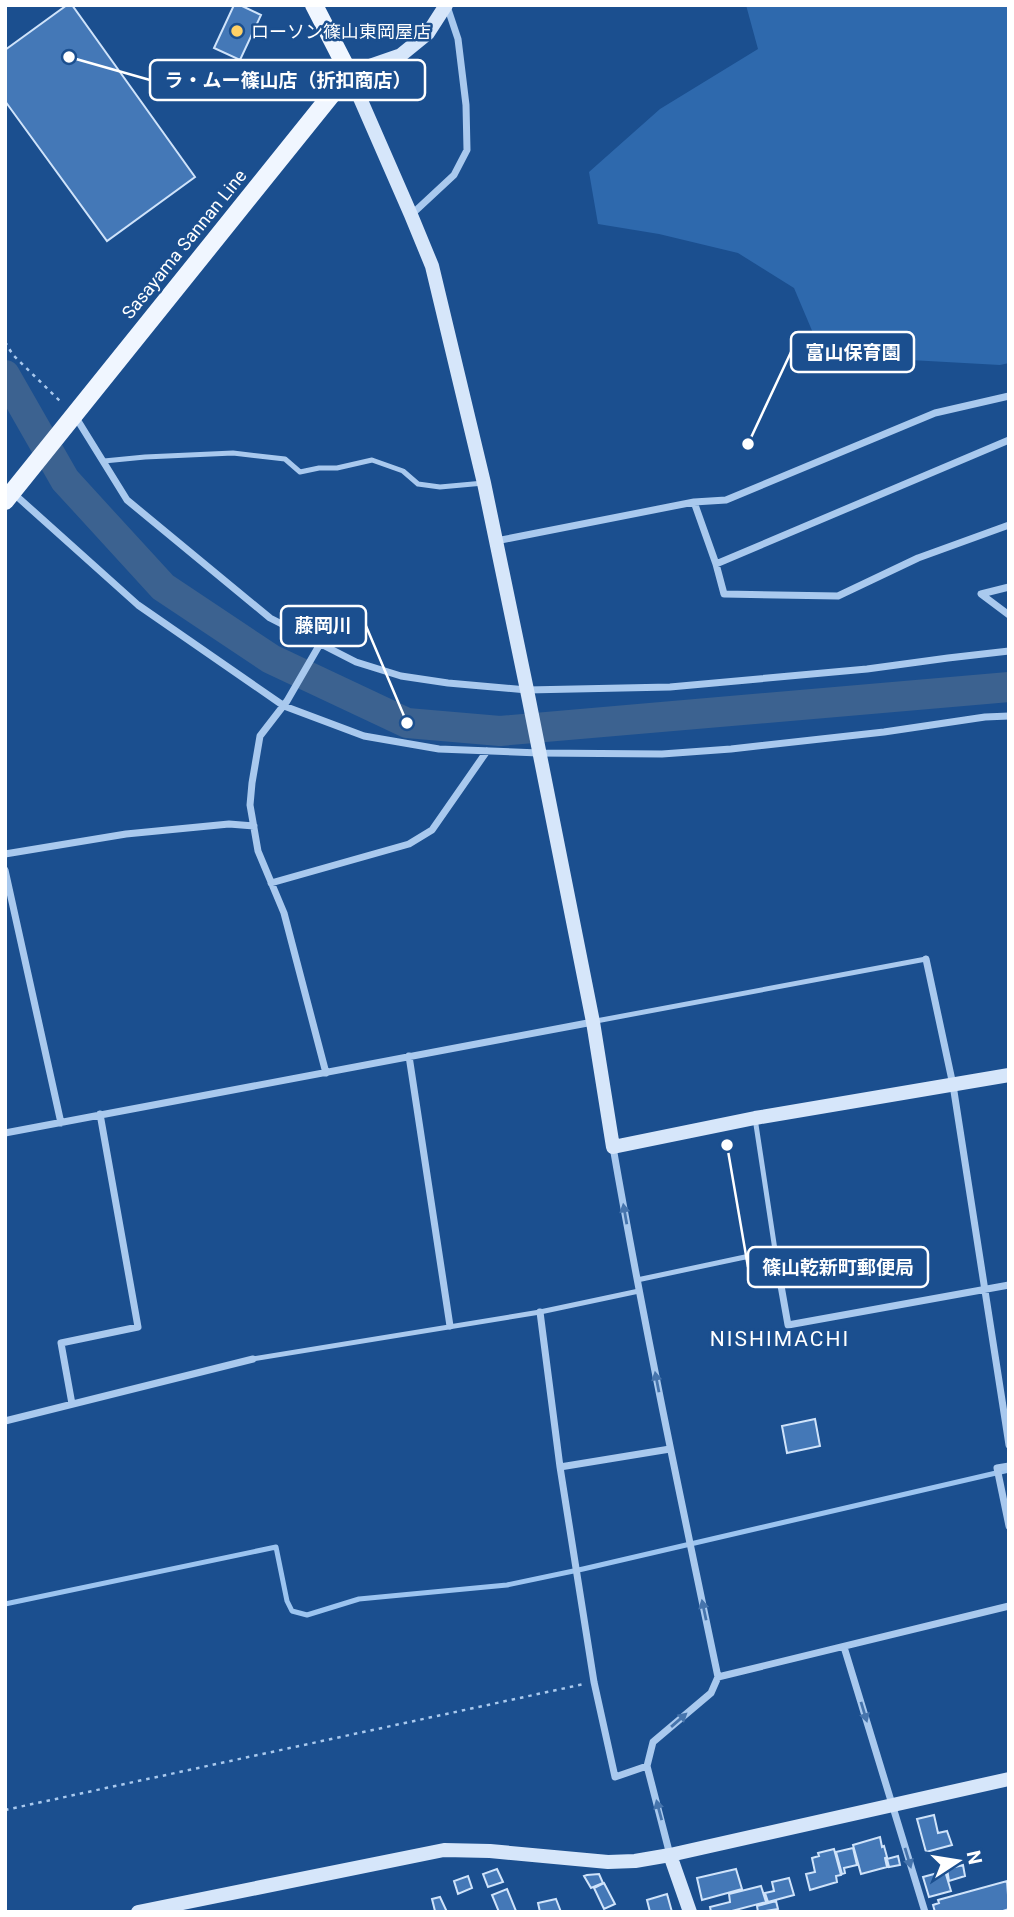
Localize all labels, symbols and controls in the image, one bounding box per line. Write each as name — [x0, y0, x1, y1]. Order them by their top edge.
place label: ローソン篠山東岡屋店 — [251, 21, 431, 42]
marker: ローソン篠山東岡屋店 — [229, 23, 245, 39]
callout: ラ・ムー篠山店（折扣商店） — [150, 60, 425, 100]
text: ラ・ムー篠山店（折扣商店） — [164, 69, 412, 92]
street label: Sasayama Sannan Line — [117, 165, 251, 323]
callout: 富山保育園 — [791, 332, 914, 372]
text: 富山保育園 — [805, 341, 901, 364]
callout: 藤岡川 — [281, 606, 366, 646]
text: 藤岡川 — [294, 614, 352, 637]
one-way arrow — [619, 1203, 630, 1225]
callout: 篠山乾新町郵便局 — [748, 1247, 928, 1287]
text: 篠山乾新町郵便局 — [762, 1256, 914, 1279]
district label: NISHIMACHI — [710, 1327, 850, 1351]
one-way arrow — [651, 1371, 662, 1393]
one-way arrow — [699, 1599, 710, 1621]
one-way arrow — [859, 1702, 869, 1723]
one-way arrow — [671, 1713, 688, 1728]
one-way arrow — [653, 1799, 664, 1821]
north arrow — [923, 1826, 993, 1896]
one-way arrow — [903, 1848, 913, 1869]
text: N — [961, 1849, 987, 1867]

